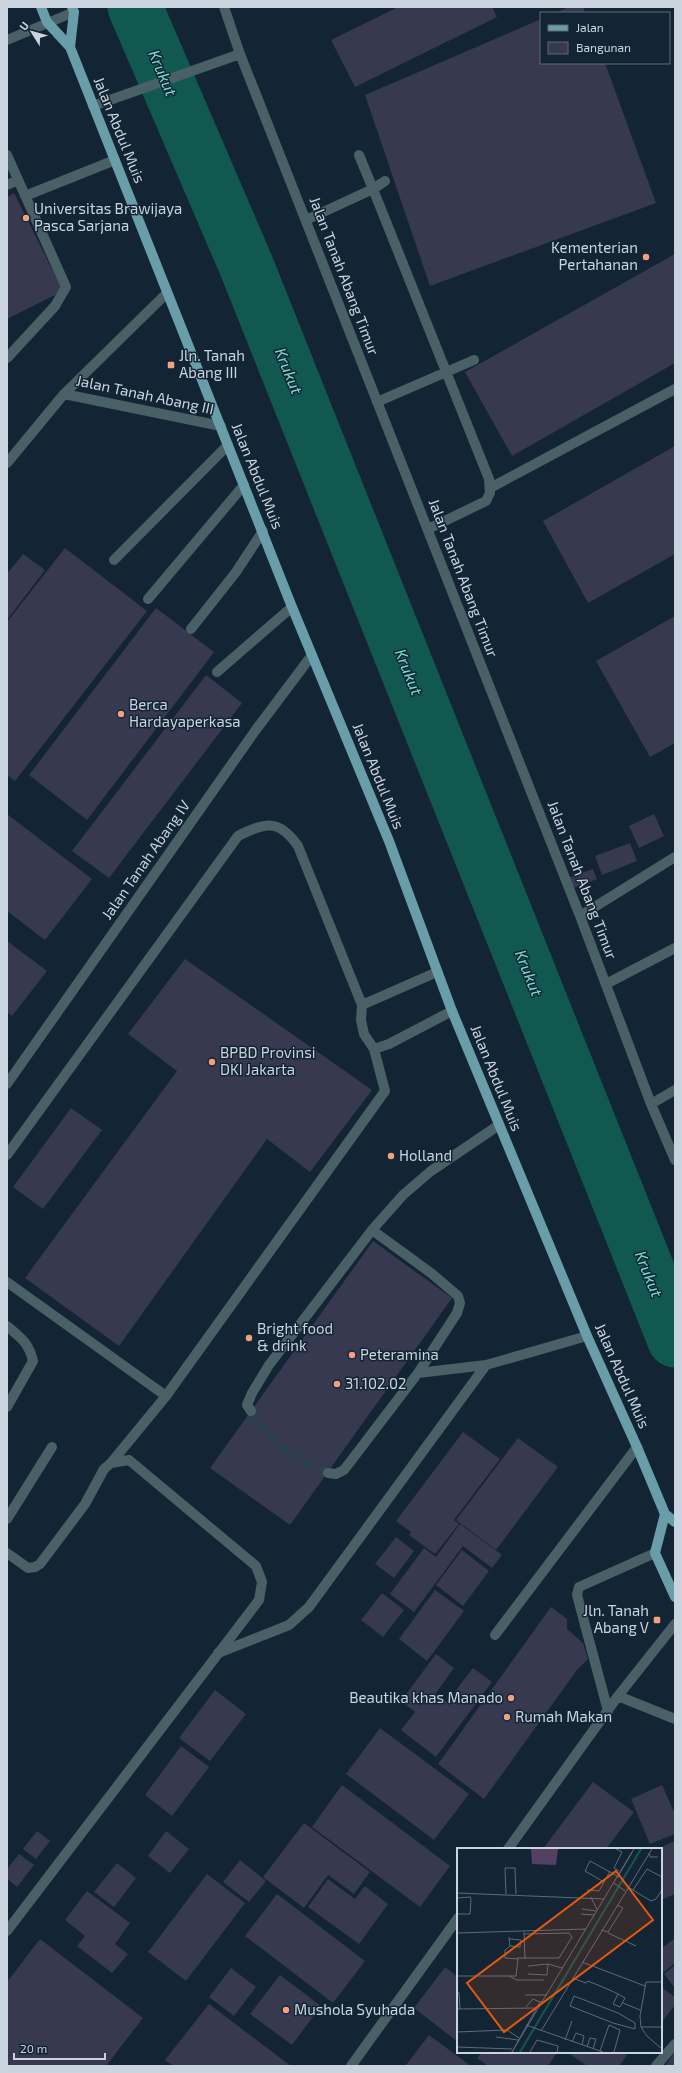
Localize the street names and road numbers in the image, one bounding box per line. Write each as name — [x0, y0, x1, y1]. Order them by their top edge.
street label: Jalan Abdul Muis — [90, 74, 149, 185]
street label: Jalan Tanah Abang Timur — [306, 194, 383, 357]
street label: Jalan Tanah Abang III — [75, 371, 216, 417]
street label: Jalan Abdul Muis — [228, 420, 287, 531]
street label: Jalan Tanah Abang Timur — [425, 496, 502, 659]
street label: Jalan Abdul Muis — [349, 720, 408, 831]
street label: Jalan Tanah Abang IV — [97, 796, 193, 923]
street label: Jalan Tanah Abang Timur — [544, 798, 621, 961]
street label: Jalan Abdul Muis — [467, 1022, 526, 1133]
street label: Jalan Abdul Muis — [592, 1320, 654, 1431]

